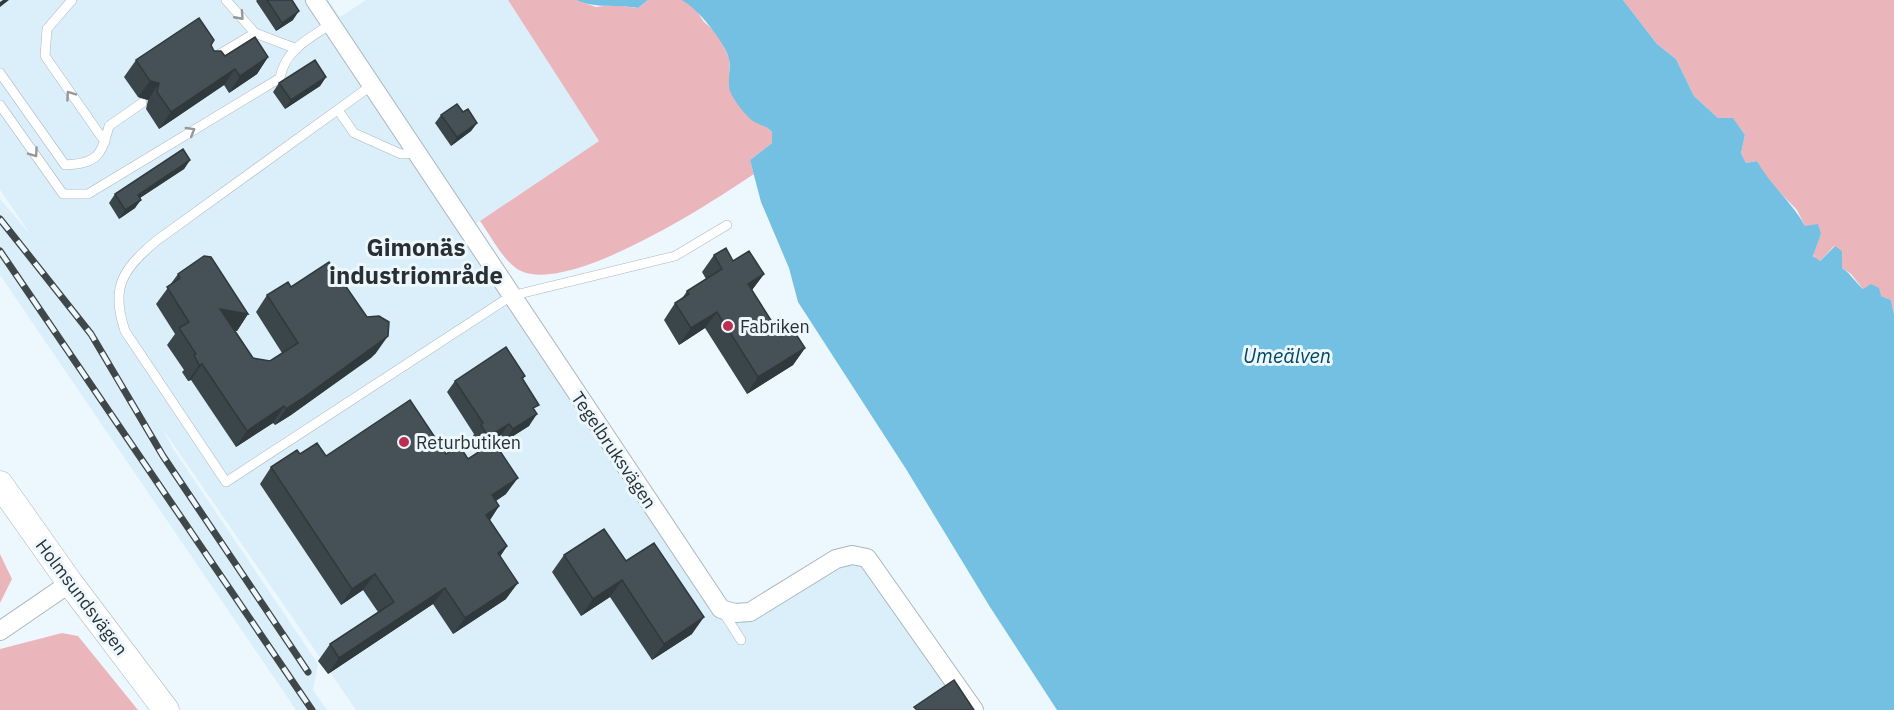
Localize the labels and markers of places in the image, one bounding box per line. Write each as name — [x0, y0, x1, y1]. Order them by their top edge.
place label: Fabriken — [740, 315, 810, 338]
marker: Fabriken — [721, 319, 735, 333]
place label: Returbutiken — [416, 431, 521, 454]
marker: Returbutiken — [397, 435, 411, 449]

